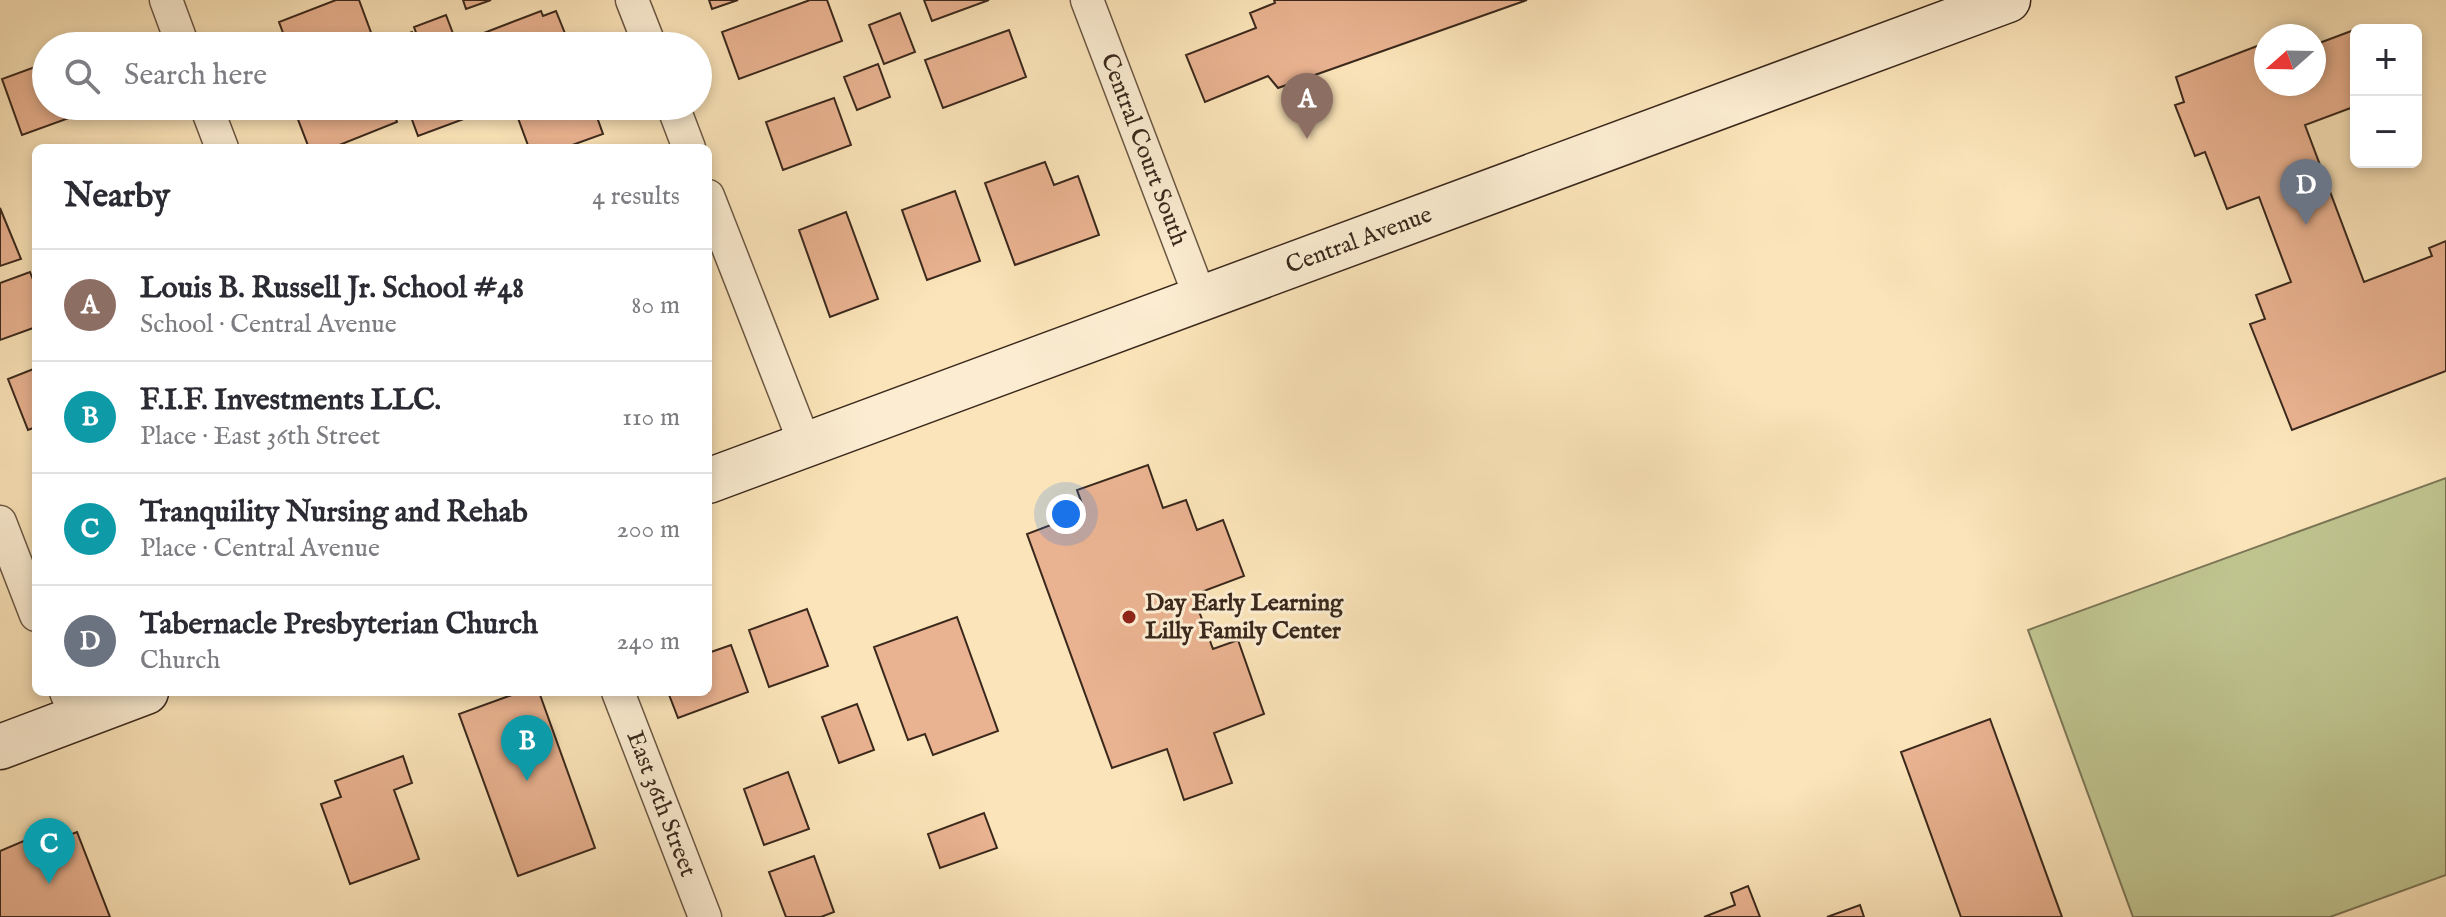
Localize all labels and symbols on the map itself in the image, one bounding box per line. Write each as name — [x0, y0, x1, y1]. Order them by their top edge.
north arrow — [2254, 24, 2326, 96]
street label: Central Court South — [1093, 49, 1195, 250]
pin: A — [1281, 73, 1333, 139]
pin: D — [2280, 159, 2332, 225]
street label: Central Avenue — [1282, 199, 1436, 281]
your location — [1046, 494, 1086, 534]
place label: Day Early Learning Lilly Family Center — [1145, 588, 1344, 647]
marker: Day Early Learning Lilly Family Center — [1120, 608, 1138, 626]
pin: B — [501, 715, 553, 781]
street label: East 36th Street — [619, 727, 704, 881]
pin: C — [23, 818, 75, 884]

